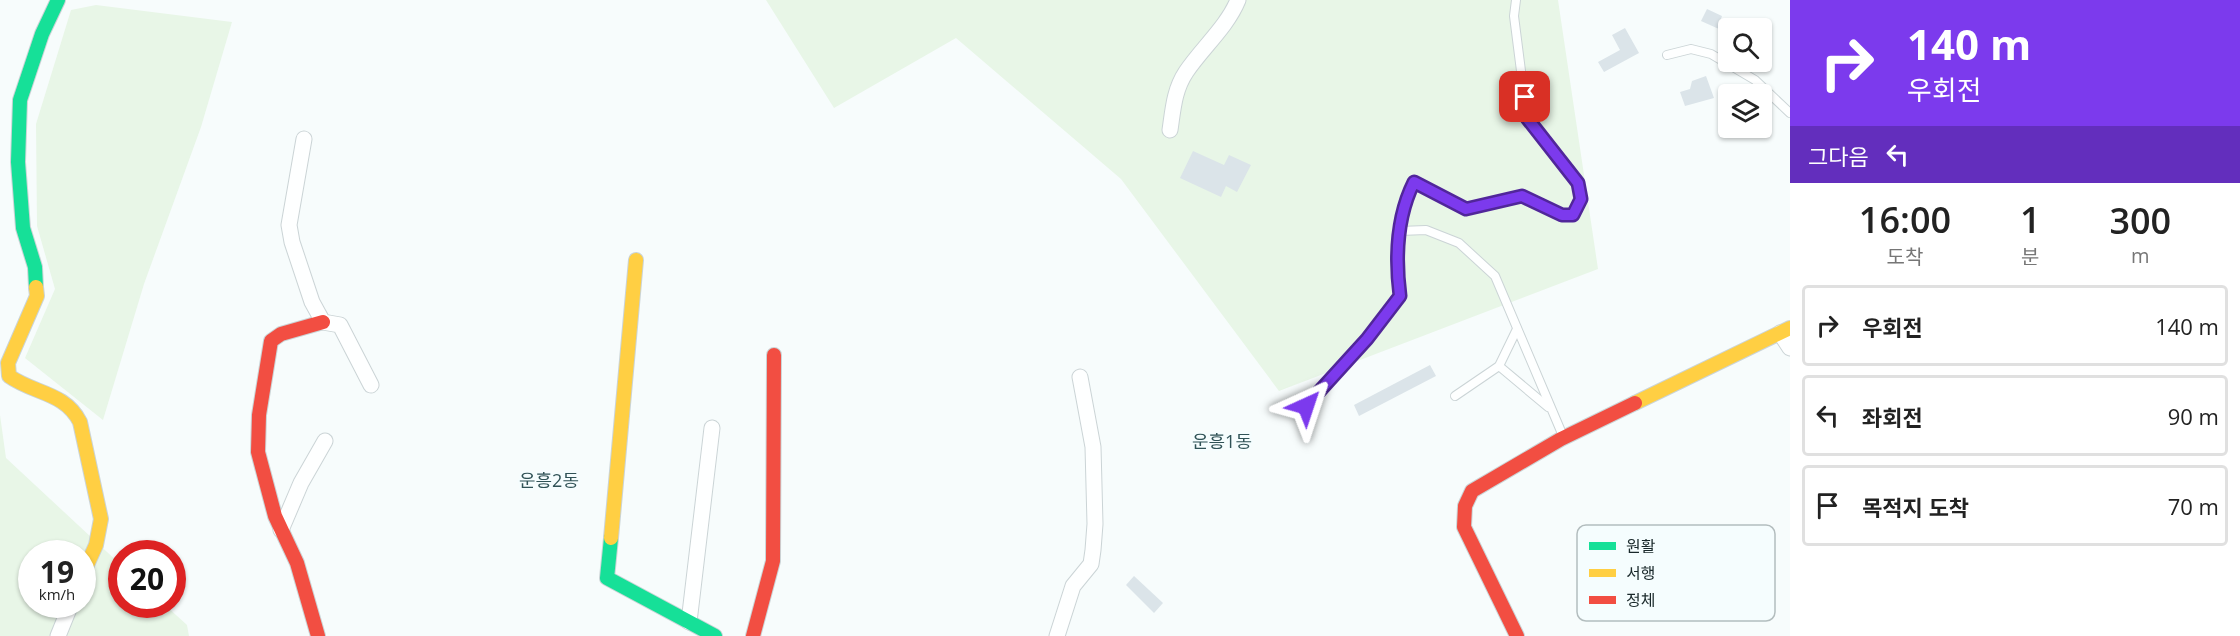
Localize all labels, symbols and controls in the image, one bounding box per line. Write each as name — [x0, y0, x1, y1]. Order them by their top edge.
text: 140 m — [1907, 15, 2031, 72]
map controls — [1718, 18, 1772, 138]
button: search — [1718, 18, 1772, 72]
icon: right — [1808, 24, 1886, 102]
pin — [1499, 71, 1550, 122]
text: 우회전 — [1907, 71, 1982, 108]
icon: arrive — [1508, 80, 1541, 113]
button: layers — [1718, 84, 1772, 138]
icon: left — [1881, 138, 1914, 171]
text: 그다음 — [1808, 141, 1869, 171]
text: 16:00 — [1859, 195, 1951, 244]
text: 1 — [2020, 195, 2041, 244]
text: 300 — [2109, 196, 2171, 245]
text: m — [2131, 242, 2150, 269]
text: 도착 — [1887, 243, 1923, 270]
text: 분 — [2021, 243, 2039, 270]
icon: right — [1811, 309, 1844, 342]
text: 140 m — [2155, 311, 2219, 341]
text: 우회전 — [1862, 312, 1923, 342]
position arrow — [1274, 374, 1338, 438]
icon: left — [1811, 399, 1844, 432]
text: 90 m — [2168, 401, 2219, 431]
text: 좌회전 — [1862, 402, 1923, 432]
district label: 운흥1동 — [1192, 429, 1252, 453]
district label: 운흥2동 — [519, 468, 579, 492]
icon: arrive — [1811, 489, 1844, 522]
text: 70 m — [2168, 491, 2219, 521]
text: 목적지 도착 — [1862, 492, 1969, 522]
legend — [1577, 525, 1775, 621]
text: 원활 — [1626, 535, 1656, 557]
speed limit sign: 20 — [108, 540, 186, 618]
text: 19 — [40, 551, 74, 592]
text: 서행 — [1626, 562, 1655, 584]
text: km/h — [39, 584, 75, 604]
text: 정체 — [1626, 589, 1655, 611]

